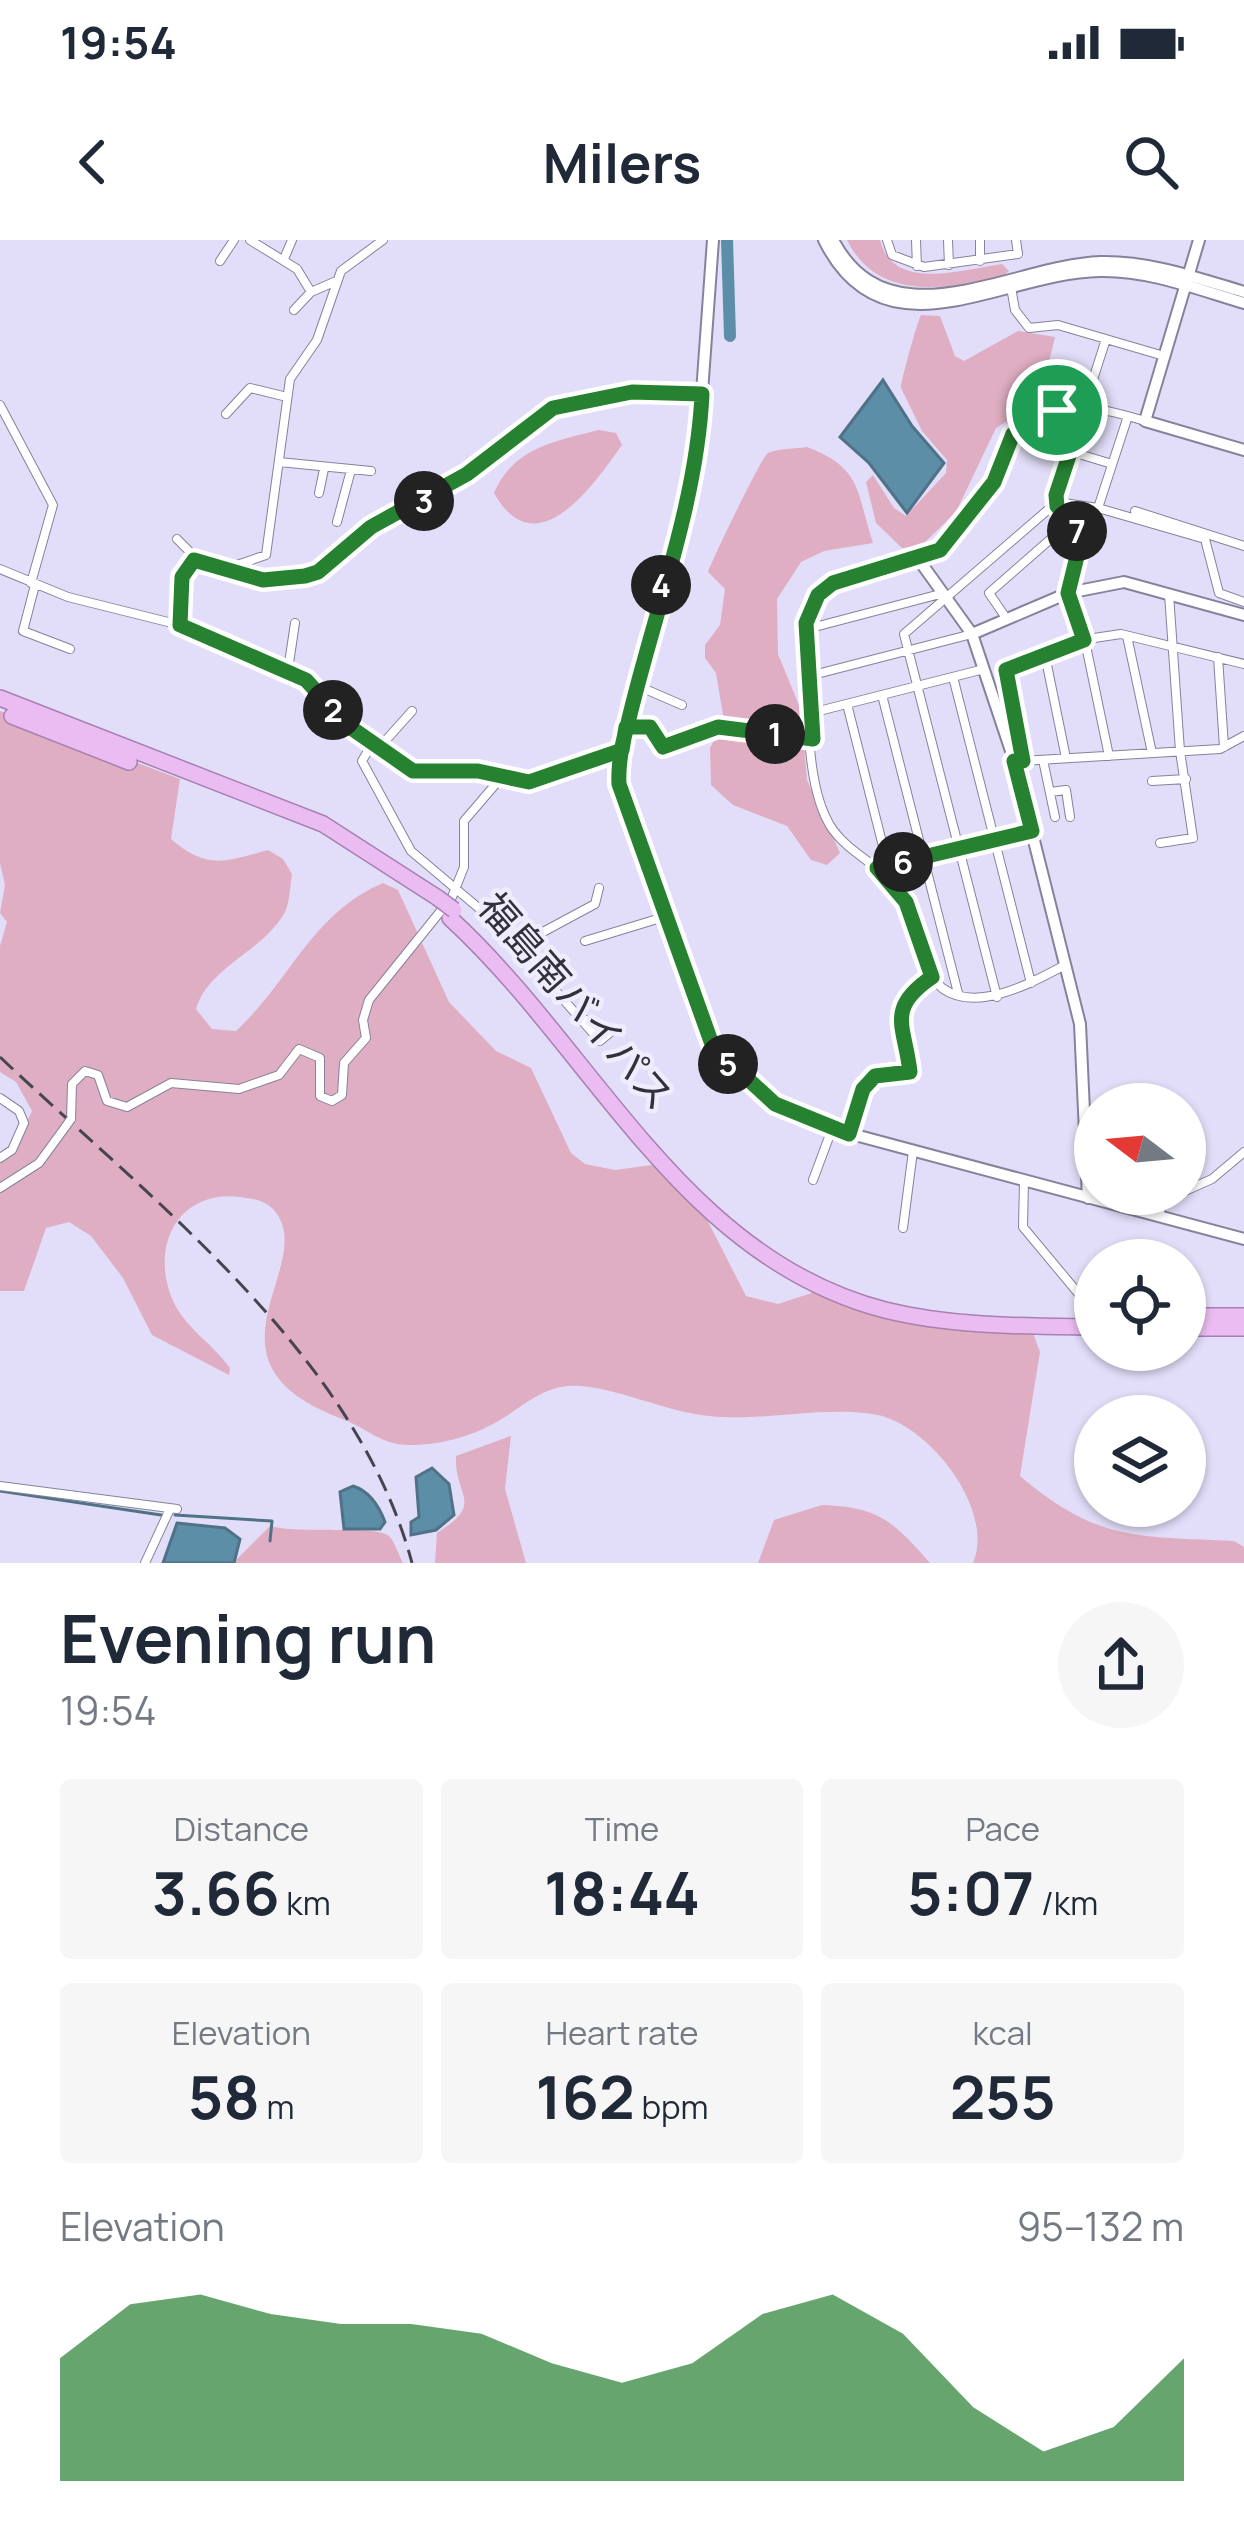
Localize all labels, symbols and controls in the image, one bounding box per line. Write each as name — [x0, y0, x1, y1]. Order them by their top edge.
text: 19:54 — [60, 11, 177, 73]
text: Milers — [543, 125, 701, 199]
icon: back — [60, 129, 126, 195]
icon: search — [1118, 129, 1184, 195]
pin — [1006, 359, 1108, 461]
icon: arrive — [1024, 377, 1090, 443]
pin: 3 — [394, 471, 454, 531]
text: 3 — [414, 478, 434, 523]
pin: 7 — [1047, 501, 1107, 561]
text: 7 — [1068, 508, 1086, 553]
pin: 4 — [631, 555, 691, 615]
text: 4 — [651, 562, 671, 607]
pin: 2 — [303, 680, 363, 740]
text: 2 — [323, 687, 343, 732]
pin: 1 — [745, 704, 805, 764]
text: 1 — [768, 711, 782, 756]
pin: 6 — [873, 832, 933, 892]
text: 6 — [893, 839, 913, 884]
street label: 福島南バイパス — [467, 880, 686, 1121]
pin: 5 — [698, 1034, 758, 1094]
text: 5 — [718, 1041, 738, 1086]
north arrow — [1074, 1083, 1206, 1215]
map controls — [1074, 1083, 1206, 1527]
button: locate — [1074, 1239, 1206, 1371]
button: layers — [1074, 1395, 1206, 1527]
text: Evening run — [60, 1593, 436, 1683]
button: share — [1058, 1602, 1184, 1728]
text: 19:54 — [60, 1683, 157, 1737]
text: Distance — [174, 1806, 309, 1851]
text: Time — [585, 1806, 659, 1851]
text: Pace — [965, 1806, 1040, 1851]
text: 3.66 — [152, 1851, 280, 1933]
text: 18:44 — [544, 1851, 700, 1933]
text: 5:07 — [907, 1851, 1034, 1933]
text: km — [280, 1880, 331, 1925]
text: /km — [1034, 1880, 1098, 1925]
text: Elevation — [172, 2010, 311, 2055]
text: Heart rate — [545, 2010, 699, 2055]
text: kcal — [973, 2010, 1033, 2055]
text: 58 — [188, 2055, 260, 2137]
text: 162 — [536, 2055, 635, 2137]
text: 255 — [950, 2055, 1056, 2137]
text: m — [260, 2084, 295, 2129]
text: bpm — [635, 2084, 708, 2129]
text: Elevation — [60, 2199, 225, 2253]
text: 95–132 m — [1017, 2199, 1184, 2253]

